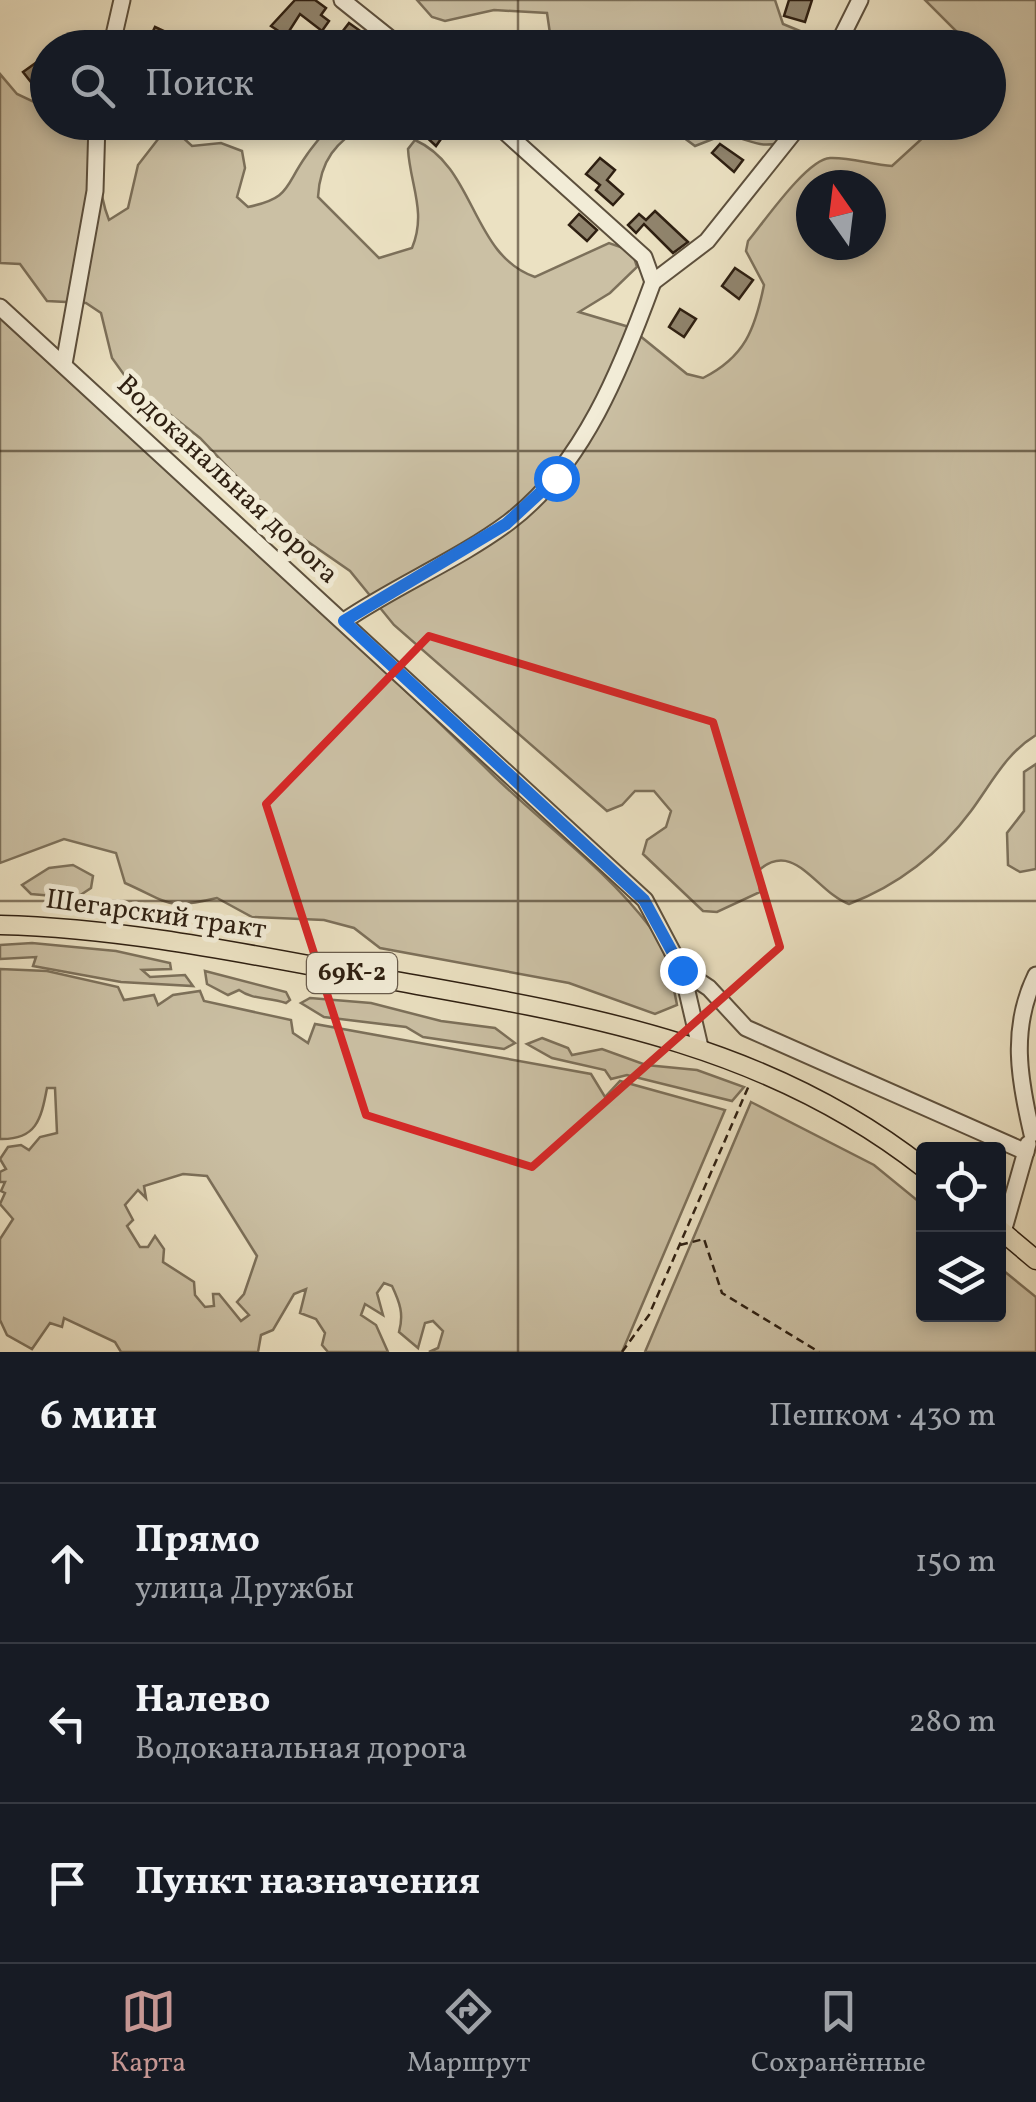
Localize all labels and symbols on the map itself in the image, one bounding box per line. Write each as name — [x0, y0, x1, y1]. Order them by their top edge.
north arrow — [796, 170, 886, 260]
street label: Водоканальная дорога — [107, 367, 347, 593]
route start — [534, 456, 580, 502]
street label: Шегарский тракт — [43, 880, 269, 950]
route end — [660, 948, 706, 994]
road number: 69К-2 — [307, 953, 397, 993]

